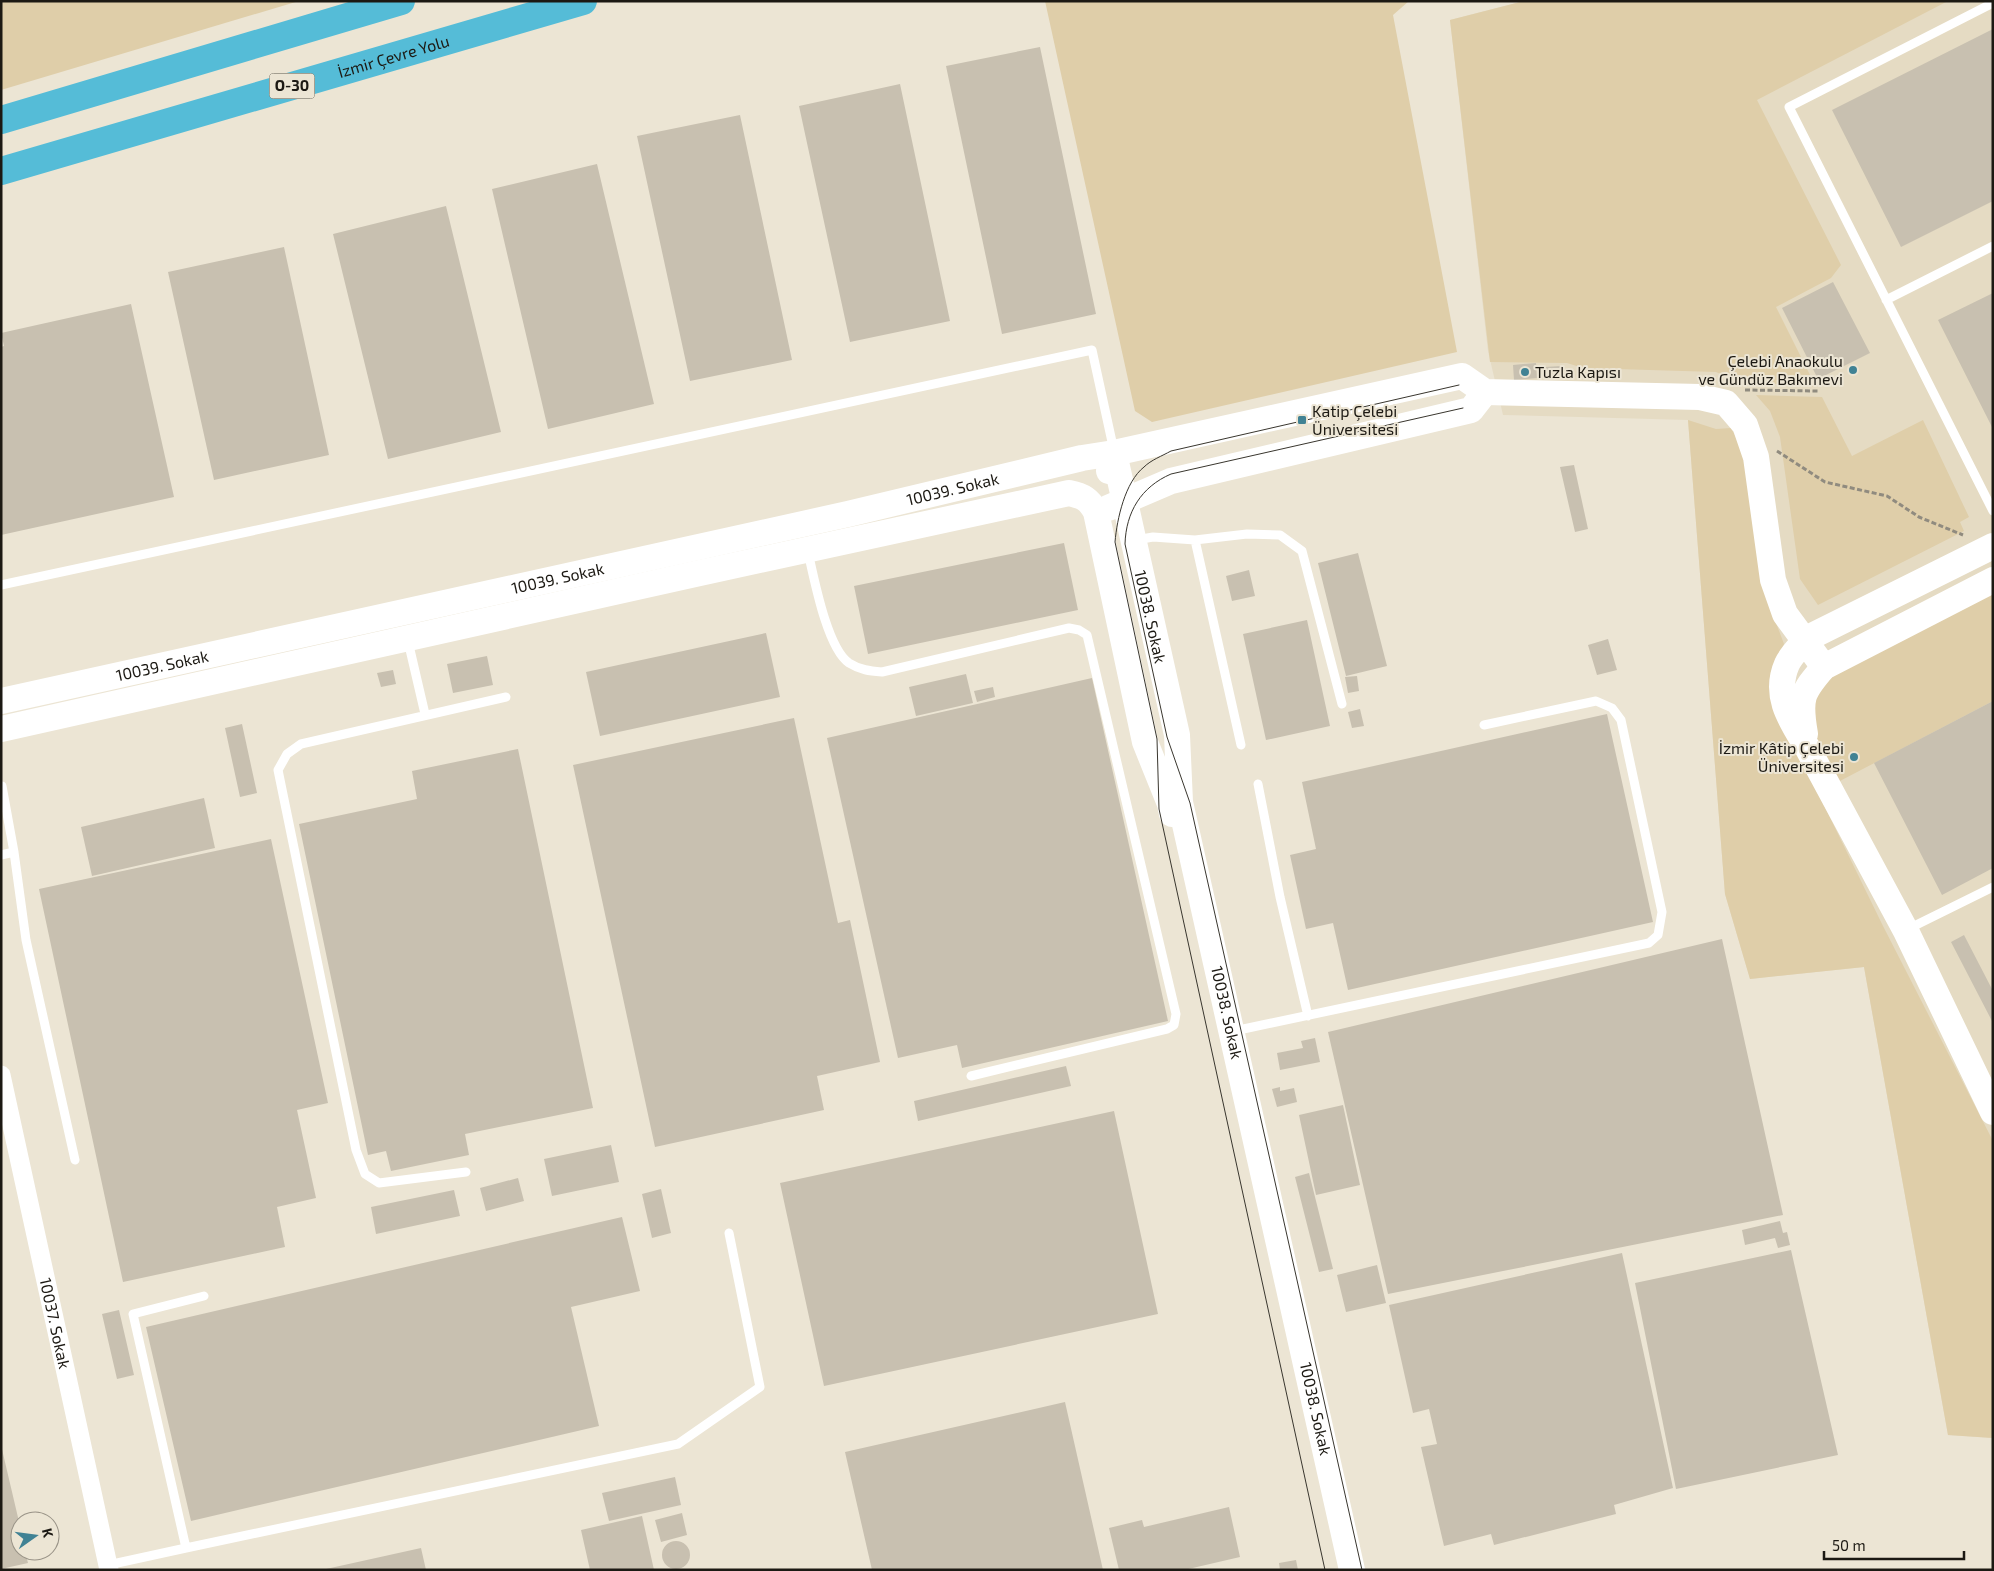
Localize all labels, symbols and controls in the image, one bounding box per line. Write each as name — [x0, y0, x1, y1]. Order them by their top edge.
street label: İzmir Çevre Yolu — [335, 31, 451, 81]
road number: O-30 — [270, 74, 314, 98]
place label: Çelebi Anaokulu ve Gündüz Bakımevi — [1698, 351, 1843, 388]
place label: Tuzla Kapısı — [1535, 362, 1621, 381]
marker: Çelebi Anaokulu ve Gündüz Bakımevi — [1847, 364, 1859, 376]
marker: Tuzla Kapısı — [1519, 366, 1531, 378]
place label: Katip Çelebi Üniversitesi — [1312, 401, 1398, 438]
marker: Katip Çelebi Üniversitesi — [1296, 414, 1308, 426]
street label: 10039. Sokak — [905, 468, 1001, 509]
street label: 10039. Sokak — [509, 558, 606, 597]
street label: 10038. Sokak — [1131, 568, 1171, 665]
street label: 10039. Sokak — [114, 646, 210, 684]
place label: İzmir Kâtip Çelebi Üniversitesi — [1719, 738, 1844, 775]
marker: İzmir Kâtip Çelebi Üniversitesi — [1848, 751, 1860, 763]
street label: 10038. Sokak — [1208, 964, 1247, 1061]
street label: 10037. Sokak — [36, 1276, 75, 1370]
street label: 10038. Sokak — [1297, 1360, 1336, 1457]
north arrow — [10, 1511, 60, 1561]
text: K — [39, 1526, 57, 1539]
scale bar — [1824, 1528, 1964, 1560]
text: 50 m — [1832, 1536, 1866, 1554]

